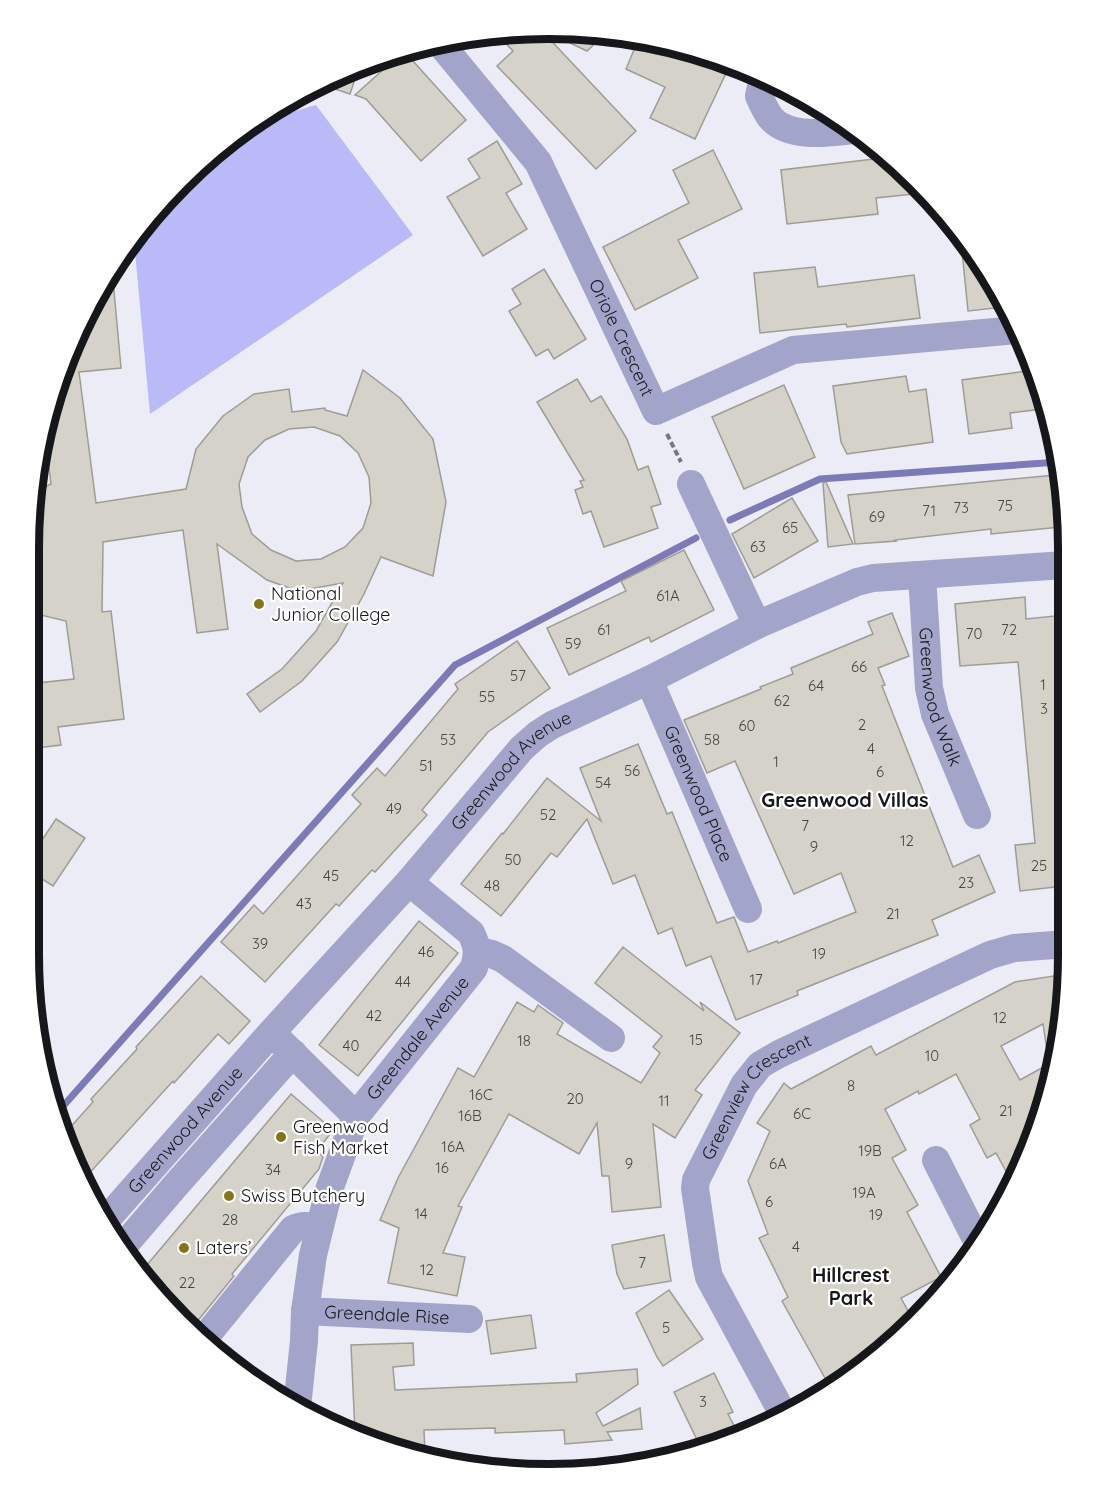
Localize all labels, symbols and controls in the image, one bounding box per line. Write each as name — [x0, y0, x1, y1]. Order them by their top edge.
street label: Oriole Crescent — [584, 275, 659, 400]
house number: 75 — [997, 496, 1013, 515]
house number: 73 — [953, 498, 969, 517]
house number: 71 — [922, 501, 936, 520]
house number: 69 — [869, 507, 885, 526]
house number: 65 — [782, 518, 798, 537]
house number: 63 — [750, 537, 766, 556]
place label: National Junior College — [271, 582, 390, 626]
house number: 61A — [656, 586, 680, 605]
marker: National Junior College — [252, 597, 266, 611]
house number: 61 — [597, 620, 611, 639]
house number: 72 — [1001, 620, 1017, 639]
house number: 70 — [966, 624, 982, 643]
street label: Greenwood Walk — [914, 627, 967, 770]
house number: 59 — [565, 634, 581, 653]
house number: 66 — [851, 657, 867, 676]
house number: 57 — [510, 666, 526, 685]
house number: 1 — [1040, 675, 1046, 694]
house number: 64 — [808, 676, 824, 695]
house number: 55 — [479, 687, 495, 706]
house number: 62 — [774, 691, 790, 710]
house number: 3 — [1040, 699, 1048, 718]
street label: Greenwood Avenue — [445, 706, 575, 835]
house number: 2 — [858, 715, 866, 734]
house number: 60 — [739, 716, 756, 735]
street label: Greenwood Place — [659, 722, 738, 865]
house number: 53 — [440, 730, 456, 749]
house number: 58 — [704, 730, 720, 749]
house number: 4 — [867, 739, 875, 758]
house number: 1 — [773, 752, 779, 771]
house number: 51 — [419, 756, 433, 775]
house number: 56 — [624, 761, 640, 780]
house number: 6 — [876, 762, 884, 781]
house number: 54 — [595, 773, 611, 792]
district label: Greenwood Villas — [761, 787, 929, 812]
house number: 49 — [386, 799, 402, 818]
house number: 52 — [540, 805, 556, 824]
house number: 7 — [801, 816, 809, 835]
house number: 12 — [900, 831, 914, 850]
house number: 9 — [810, 837, 818, 856]
house number: 50 — [504, 850, 522, 869]
house number: 25 — [1031, 856, 1047, 875]
house number: 45 — [323, 866, 339, 885]
house number: 23 — [958, 873, 974, 892]
house number: 48 — [484, 876, 500, 895]
house number: 43 — [296, 894, 312, 913]
house number: 21 — [886, 904, 900, 923]
house number: 39 — [252, 934, 268, 953]
house number: 46 — [418, 942, 434, 961]
house number: 19 — [812, 944, 826, 963]
house number: 17 — [749, 970, 763, 989]
street label: Greendale Avenue — [361, 971, 474, 1105]
house number: 44 — [395, 972, 411, 991]
house number: 42 — [366, 1006, 382, 1025]
house number: 12 — [993, 1008, 1007, 1027]
street label: Greenview Crescent — [696, 1028, 815, 1164]
house number: 15 — [689, 1030, 703, 1049]
house number: 18 — [517, 1031, 531, 1050]
house number: 40 — [343, 1036, 359, 1055]
house number: 10 — [925, 1046, 939, 1065]
street label: Greenwood Avenue — [123, 1061, 247, 1198]
house number: 8 — [847, 1076, 855, 1095]
house number: 16C — [469, 1085, 493, 1104]
house number: 20 — [566, 1089, 584, 1108]
house number: 11 — [658, 1091, 670, 1110]
house number: 21 — [999, 1101, 1013, 1120]
house number: 6C — [793, 1104, 811, 1123]
house number: 16B — [458, 1106, 482, 1125]
place label: Greenwood Fish Market — [293, 1115, 389, 1159]
marker: Greenwood Fish Market — [274, 1130, 288, 1144]
house number: 16A — [441, 1137, 465, 1156]
house number: 19B — [858, 1141, 882, 1160]
house number: 9 — [625, 1154, 633, 1173]
house number: 6A — [769, 1154, 787, 1173]
house number: 16 — [435, 1158, 449, 1177]
house number: 34 — [265, 1160, 281, 1179]
house number: 19A — [852, 1183, 876, 1202]
place label: Swiss Butchery — [241, 1184, 365, 1207]
marker: Swiss Butchery — [222, 1189, 236, 1203]
house number: 6 — [765, 1192, 773, 1211]
house number: 14 — [414, 1204, 428, 1223]
house number: 19 — [869, 1205, 883, 1224]
house number: 28 — [222, 1210, 238, 1229]
place label: Laters’ — [196, 1236, 252, 1259]
house number: 4 — [792, 1237, 800, 1256]
marker: Laters’ — [177, 1241, 191, 1255]
house number: 7 — [638, 1253, 646, 1272]
house number: 12 — [420, 1260, 434, 1279]
district label: Hillcrest Park — [812, 1262, 890, 1310]
house number: 22 — [179, 1273, 195, 1292]
street label: Greendale Rise — [324, 1300, 450, 1329]
house number: 5 — [662, 1318, 670, 1337]
house number: 3 — [699, 1392, 707, 1411]

